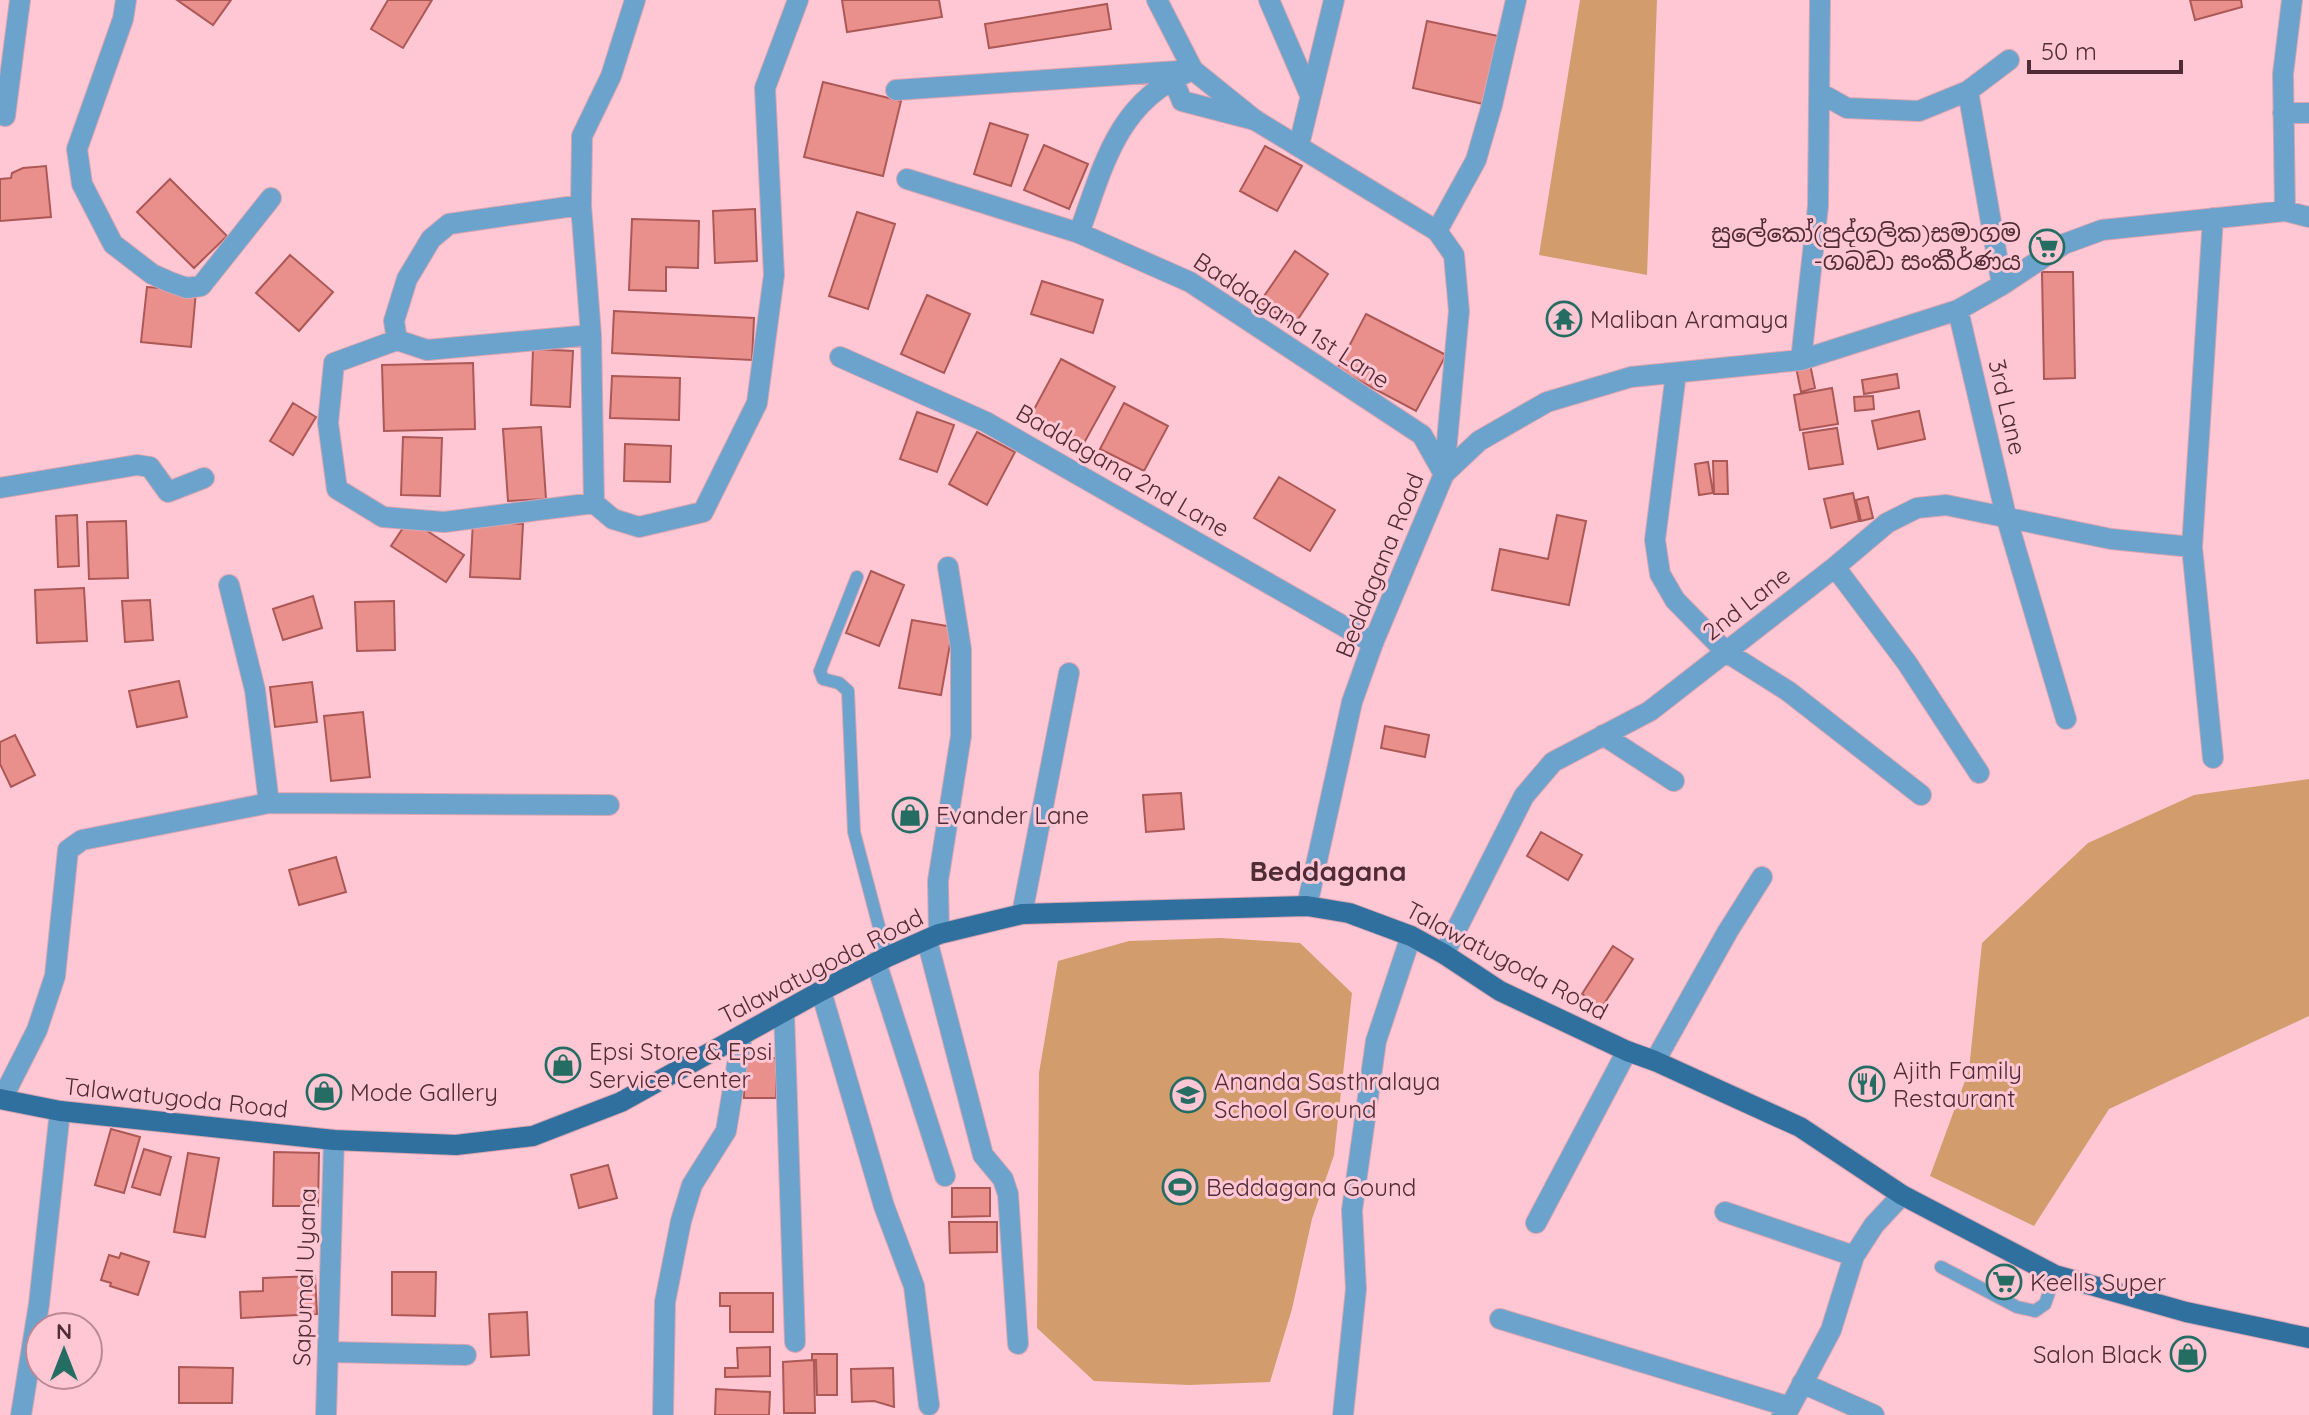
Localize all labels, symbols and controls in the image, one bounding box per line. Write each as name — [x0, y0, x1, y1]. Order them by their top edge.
scale bar — [2029, 24, 2181, 74]
text: 50 m — [2041, 36, 2097, 66]
place label: සුලේකෝ(පුද්ගලික)සමාගම -ගබඩා සංකීර්ණය — [1711, 217, 2021, 276]
supermarket icon: සුලේකෝ(පුද්ගලික)සමාගම -ගබඩා සංකීර්ණය — [2028, 228, 2066, 266]
street label: Baddagana 1st Lane — [1188, 245, 1396, 395]
temple icon: Maliban Aramaya — [1545, 300, 1583, 338]
place label: Maliban Aramaya — [1590, 304, 1788, 334]
street label: 3rd Lane — [1982, 356, 2034, 458]
street label: Baddagana 2nd Lane — [1011, 397, 1235, 543]
street label: Beddagana Road — [1328, 468, 1430, 662]
street label: 2nd Lane — [1696, 559, 1796, 647]
shop icon: Evander Lane — [891, 796, 929, 834]
place label: Evander Lane — [936, 800, 1089, 830]
district label: Beddagana — [1249, 853, 1407, 888]
street label: Talawatugoda Road — [1401, 894, 1613, 1026]
street label: Talawatugoda Road — [714, 902, 928, 1030]
place label: Epsi Store & Epsi Service Center — [589, 1036, 772, 1094]
shop icon: Epsi Store & Epsi Service Center — [544, 1046, 582, 1084]
place label: Ajith Family Restaurant — [1893, 1055, 2022, 1113]
restaurant icon: Ajith Family Restaurant — [1848, 1065, 1886, 1103]
place label: Ananda Sasthralaya School Ground — [1214, 1066, 1440, 1124]
street label: Talawatugoda Road — [63, 1070, 289, 1124]
shop icon: Mode Gallery — [305, 1073, 343, 1111]
school or university icon: Ananda Sasthralaya School Ground — [1169, 1076, 1207, 1114]
place label: Mode Gallery — [350, 1077, 498, 1107]
sports icon: Beddagana Gound — [1161, 1168, 1199, 1206]
place label: Beddagana Gound — [1206, 1172, 1416, 1202]
street label: Sapumal Uyana — [286, 1187, 322, 1367]
supermarket icon: Keells Super — [1985, 1263, 2023, 1301]
place label: Keells Super — [2030, 1267, 2166, 1297]
north arrow — [24, 1311, 104, 1391]
text: N — [56, 1317, 72, 1345]
shop icon: Salon Black — [2169, 1335, 2207, 1373]
place label: Salon Black — [2033, 1339, 2162, 1369]

